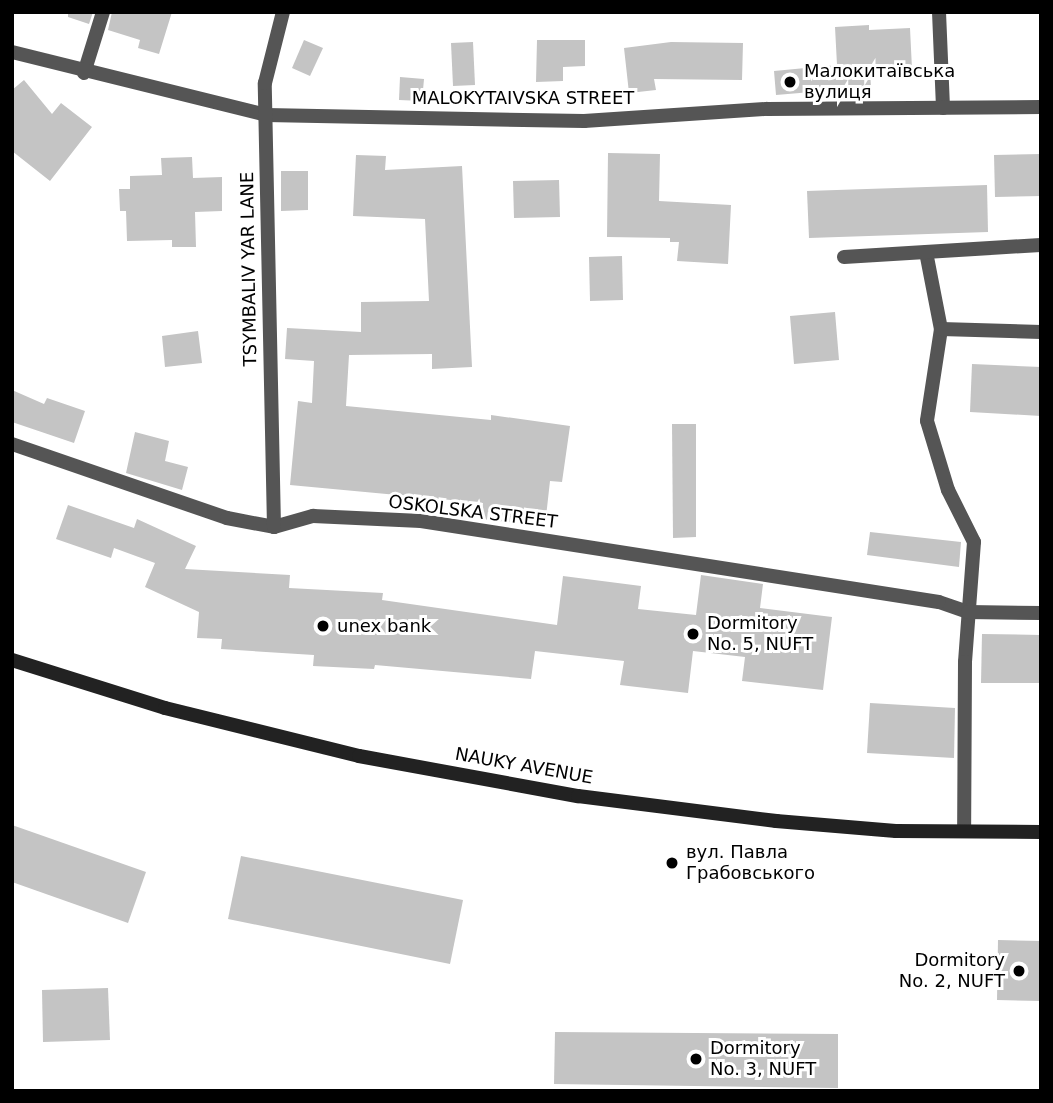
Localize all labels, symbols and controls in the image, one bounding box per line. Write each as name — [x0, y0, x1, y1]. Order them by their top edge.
place label: Малокитаївська вулиця — [804, 61, 955, 104]
marker: Малокитаївська вулиця — [782, 74, 798, 90]
street label: MALOKYTAIVSKA STREET — [412, 87, 634, 109]
street label: TSYMBALIV YAR LANE — [237, 171, 261, 367]
street label: OSKOLSKA STREET — [387, 491, 559, 533]
place label: Dormitory No. 5, NUFT — [707, 613, 813, 656]
place label: unex bank — [337, 615, 431, 637]
marker: unex bank — [315, 618, 331, 634]
marker: Dormitory No. 5, NUFT — [685, 626, 701, 642]
street label: NAUKY AVENUE — [453, 743, 595, 789]
place label: вул. Павла Грабовського — [686, 842, 815, 884]
marker: вул. Павла Грабовського — [664, 855, 680, 871]
place label: Dormitory No. 2, NUFT — [899, 950, 1005, 992]
marker: Dormitory No. 2, NUFT — [1011, 963, 1027, 979]
place label: Dormitory No. 3, NUFT — [710, 1038, 816, 1080]
marker: Dormitory No. 3, NUFT — [688, 1051, 704, 1067]

